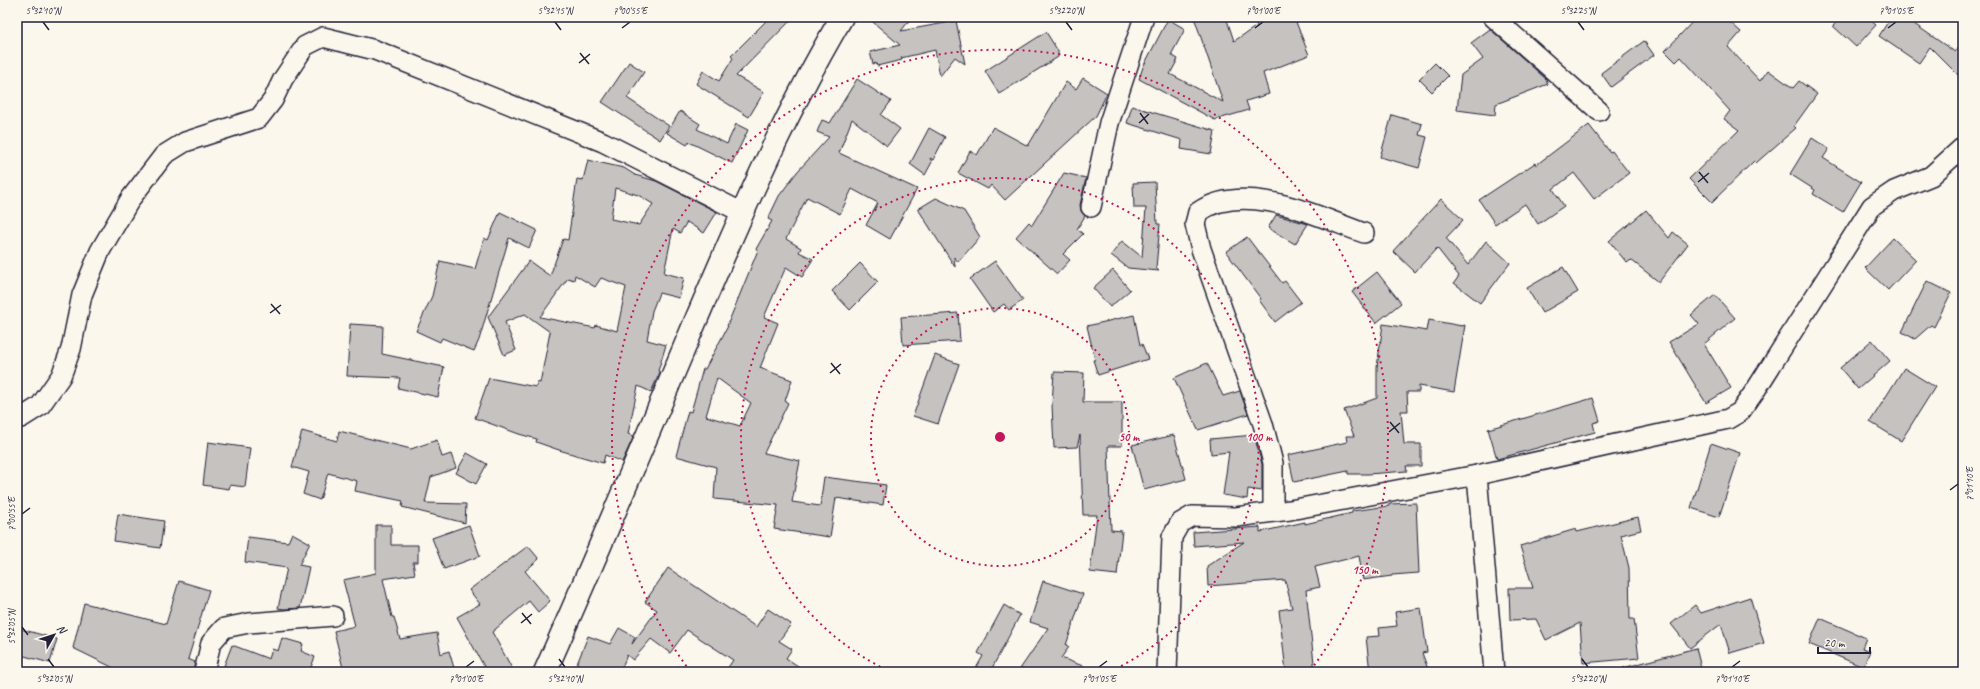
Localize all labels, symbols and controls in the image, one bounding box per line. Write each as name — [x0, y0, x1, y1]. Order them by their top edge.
text: 5°32'10"N — [26, 4, 62, 17]
text: 5°32'15"N — [538, 4, 574, 17]
text: 7°00'55"E — [613, 4, 649, 17]
text: 5°32'20"N — [1049, 4, 1085, 17]
text: 7°01'00"E — [1246, 4, 1282, 17]
text: 5°32'25"N — [1561, 4, 1597, 17]
text: 7°01'05"E — [1879, 4, 1915, 17]
text: 50 m — [1119, 429, 1140, 445]
text: 100 m — [1246, 429, 1273, 445]
centre of rings — [993, 430, 1007, 444]
text: 7°01'10"E — [1963, 465, 1976, 501]
text: 7°00'55"E — [5, 495, 18, 531]
text: 150 m — [1352, 562, 1379, 578]
text: 5°32'05"N — [5, 608, 18, 644]
north arrow — [34, 615, 74, 655]
text: N — [54, 622, 71, 637]
scale bar — [1818, 629, 1870, 655]
text: 20 m — [1824, 635, 1846, 651]
text: 5°32'05"N — [37, 672, 73, 685]
text: 7°01'00"E — [449, 672, 485, 685]
text: 5°32'10"N — [548, 672, 584, 685]
text: 7°01'05"E — [1082, 672, 1118, 685]
text: 5°32'20"N — [1571, 672, 1607, 685]
text: 7°01'10"E — [1715, 672, 1751, 685]

